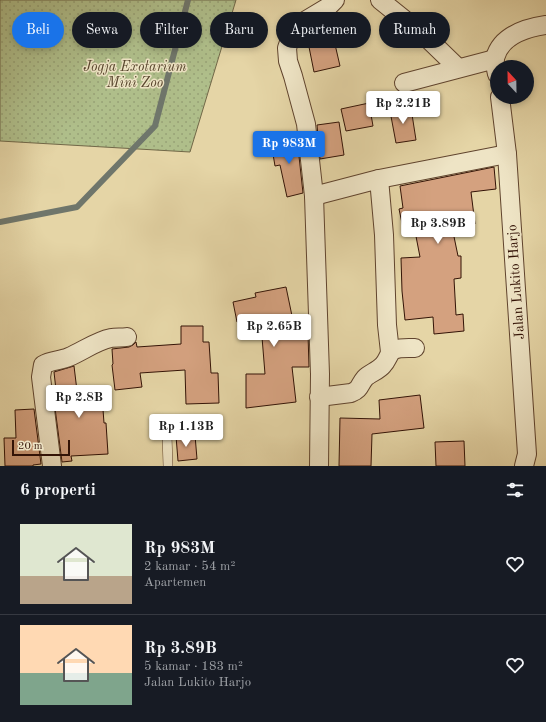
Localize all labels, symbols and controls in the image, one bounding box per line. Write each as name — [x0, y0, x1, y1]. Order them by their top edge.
chip: Beli — [12, 12, 64, 48]
chip: Sewa — [72, 12, 132, 48]
chip: Filter — [140, 12, 202, 48]
chip: Baru — [210, 12, 268, 48]
chip: Apartemen — [276, 12, 371, 48]
chip: Rumah — [379, 12, 450, 48]
park label: Jogja Exotarium Mini Zoo — [84, 60, 186, 90]
north arrow — [490, 60, 534, 104]
map controls — [490, 60, 534, 104]
pin: Rp 2.21B — [362, 91, 444, 125]
text: Rp 2.21B — [375, 97, 431, 110]
pin: Rp 983M — [252, 131, 326, 165]
text: Rp 983M — [262, 137, 316, 150]
pin: Rp 3.89B — [397, 211, 479, 245]
text: Rp 3.89B — [410, 217, 466, 230]
street label: Jalan Lukito Harjo — [505, 224, 527, 340]
pin: Rp 2.65B — [233, 314, 315, 348]
text: Rp 2.65B — [246, 320, 302, 333]
pin: Rp 2.8B — [42, 385, 116, 419]
text: Rp 2.8B — [55, 391, 103, 404]
pin: Rp 1.13B — [145, 414, 227, 448]
text: Rp 1.13B — [158, 420, 214, 433]
scale bar — [12, 438, 70, 457]
text: 20 m — [18, 441, 43, 452]
icon: filters — [504, 479, 526, 501]
text: 6 properti — [20, 482, 96, 499]
icon: home — [52, 540, 100, 588]
text: Rp 983M — [144, 540, 215, 557]
icon: heart — [504, 553, 526, 575]
text: 2 kamar · 54 m² — [144, 560, 235, 573]
text: Apartemen — [144, 576, 206, 589]
text: Rp 3.89B — [144, 640, 217, 657]
icon: home — [52, 641, 100, 689]
icon: heart — [504, 654, 526, 676]
text: 5 kamar · 183 m² — [144, 660, 243, 673]
text: Jalan Lukito Harjo — [144, 676, 251, 689]

